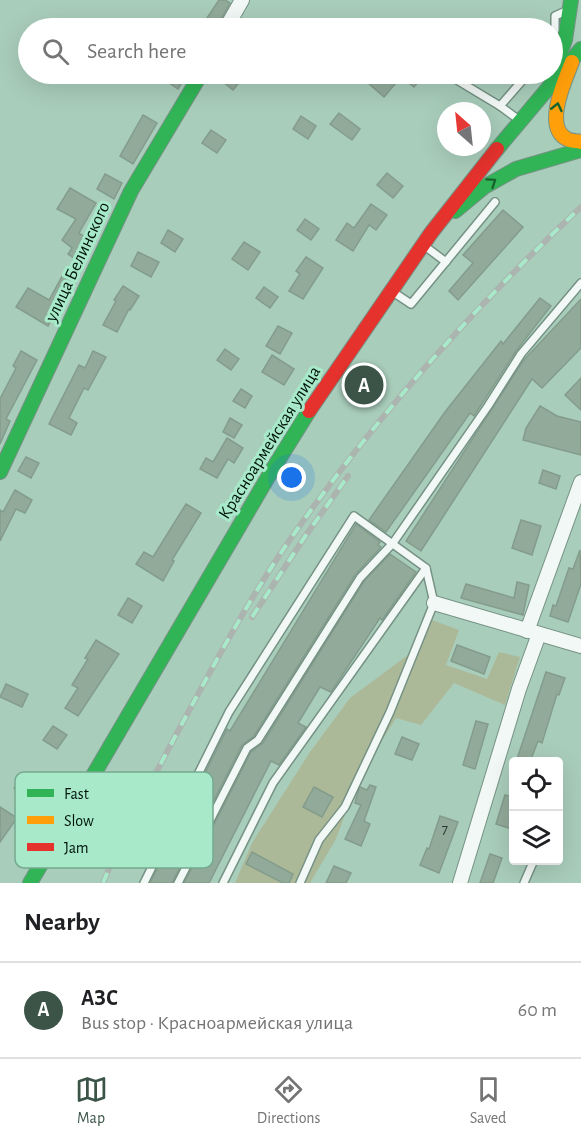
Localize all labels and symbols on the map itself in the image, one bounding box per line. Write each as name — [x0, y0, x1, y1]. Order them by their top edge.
north arrow — [437, 102, 491, 156]
one-way arrow — [550, 102, 563, 112]
one-way arrow — [485, 178, 496, 189]
street label: улица Белинского — [42, 199, 114, 326]
pin: A — [344, 362, 384, 408]
street label: Красноармейская улица — [216, 363, 324, 523]
your location — [277, 463, 306, 492]
legend — [15, 772, 213, 868]
text: Fast — [64, 786, 89, 802]
text: Slow — [64, 813, 94, 829]
house number: 7 — [442, 822, 448, 837]
text: Jam — [64, 840, 89, 856]

